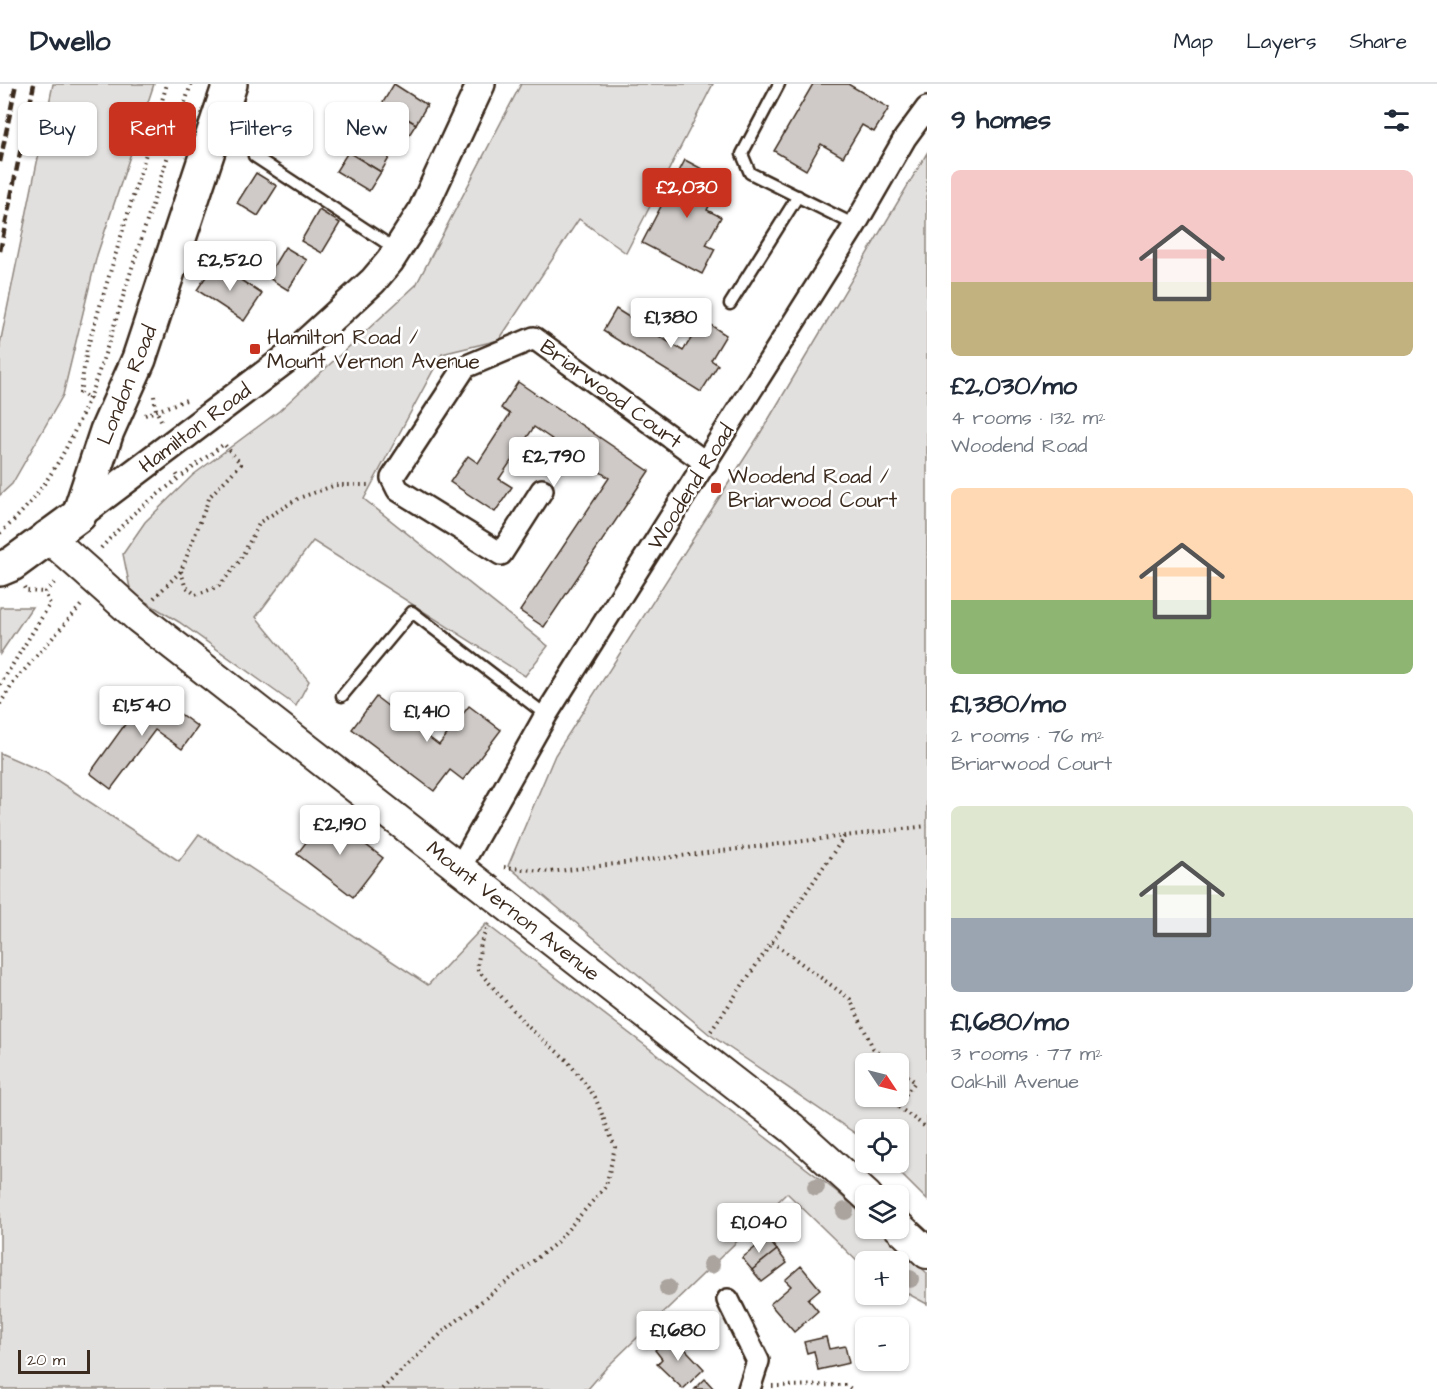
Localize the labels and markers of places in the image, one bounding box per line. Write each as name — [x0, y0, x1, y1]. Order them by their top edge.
pin: £2,030 — [638, 168, 736, 219]
pin: £2,520 — [181, 241, 279, 292]
pin: £1,380 — [622, 298, 720, 349]
place label: Hamilton Road / Mount Vernon Avenue — [267, 323, 480, 376]
marker: Hamilton Road / Mount Vernon Avenue — [248, 342, 262, 356]
pin: £2,790 — [505, 437, 603, 488]
place label: Woodend Road / Briarwood Court — [728, 462, 898, 515]
marker: Woodend Road / Briarwood Court — [709, 481, 723, 495]
pin: £1,540 — [93, 686, 191, 737]
pin: £1,410 — [378, 692, 476, 743]
pin: £2,190 — [291, 805, 389, 856]
pin: £1,040 — [710, 1203, 808, 1254]
pin: £1,680 — [629, 1311, 727, 1362]

